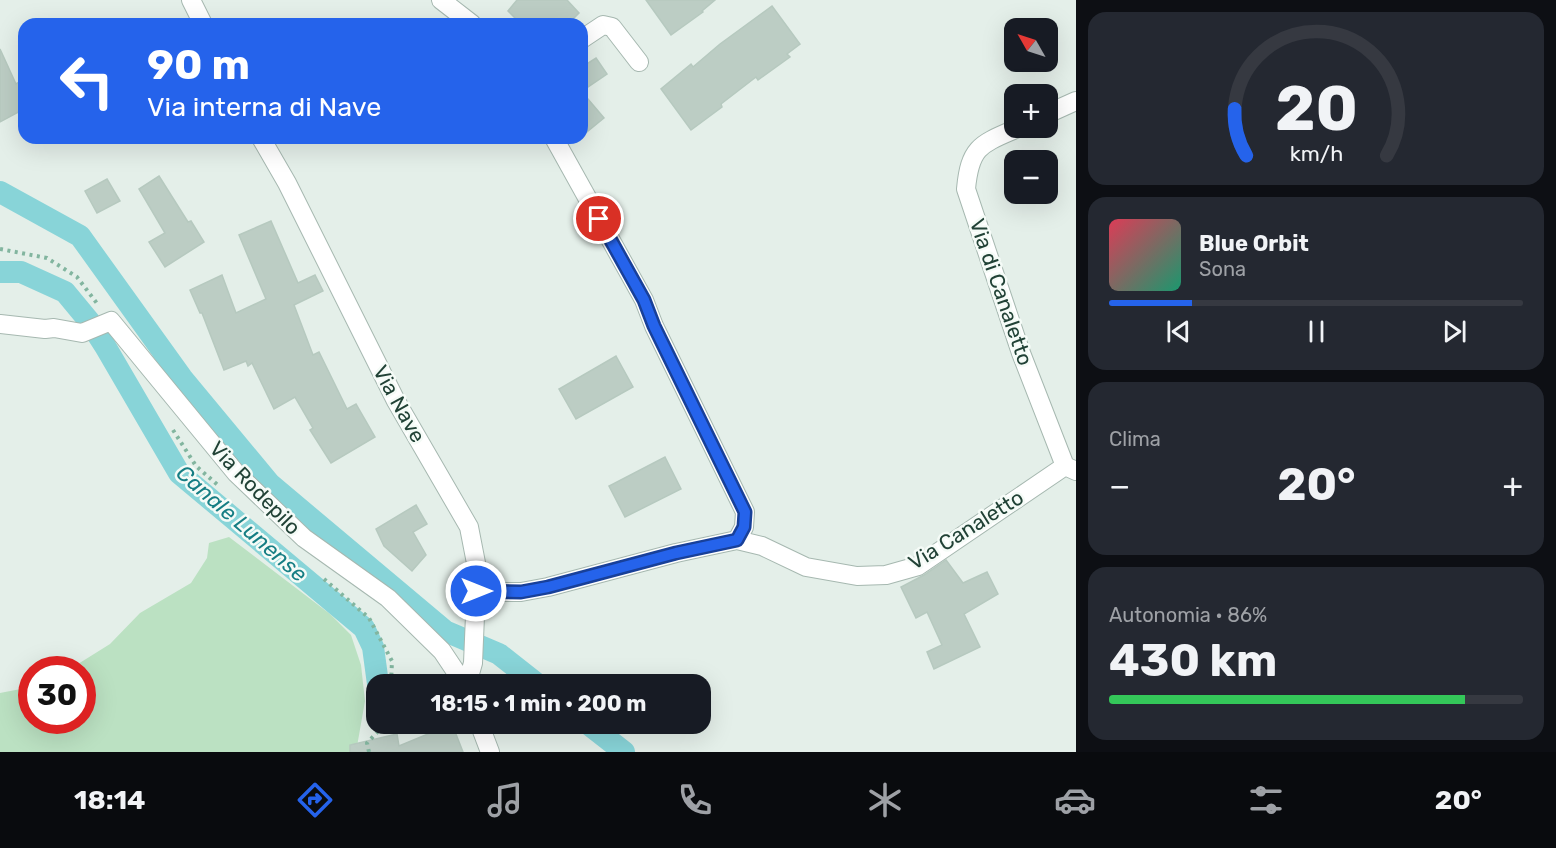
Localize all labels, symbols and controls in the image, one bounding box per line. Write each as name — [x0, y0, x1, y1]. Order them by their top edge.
north arrow — [1004, 18, 1058, 72]
map controls — [1004, 18, 1058, 204]
text: 90 m — [147, 40, 250, 90]
icon: left — [48, 42, 126, 120]
text: 20 — [1275, 72, 1357, 146]
button: + — [1004, 84, 1058, 138]
text: Via interna di Nave — [147, 91, 381, 123]
text: km/h — [1289, 141, 1343, 166]
button: − — [1004, 150, 1058, 204]
pin — [573, 193, 624, 244]
icon: arrive — [582, 202, 615, 235]
street label: Via di Canaletto — [965, 215, 1038, 368]
text: Blue Orbit — [1199, 230, 1309, 257]
text: Sona — [1199, 257, 1246, 281]
icon: previous — [1162, 315, 1195, 348]
icon: pause — [1300, 315, 1333, 348]
icon: next — [1438, 315, 1471, 348]
street label: Via Nave — [368, 361, 431, 447]
text: Clima — [1109, 427, 1161, 451]
street label: Via Rodepilo — [205, 436, 306, 540]
text: 20° — [1277, 458, 1356, 511]
water label: Canale Lunense — [171, 459, 313, 588]
text: − — [1109, 466, 1130, 505]
text: + — [1502, 466, 1523, 505]
street label: Via Canaletto — [904, 484, 1028, 575]
position arrow — [444, 559, 508, 623]
text: Autonomia · 86% — [1109, 603, 1267, 627]
text: 430 km — [1109, 634, 1277, 687]
speed limit sign: 30 — [18, 656, 96, 734]
text: 18:15 · 1 min · 200 m — [431, 690, 646, 717]
icon: directions — [294, 779, 336, 821]
icon: music — [484, 779, 526, 821]
icon: phone — [674, 779, 716, 821]
icon: climate — [864, 779, 906, 821]
icon: car — [1054, 779, 1096, 821]
icon: filters — [1245, 779, 1287, 821]
text: 18:14 — [74, 784, 146, 816]
text: 20° — [1435, 784, 1482, 816]

